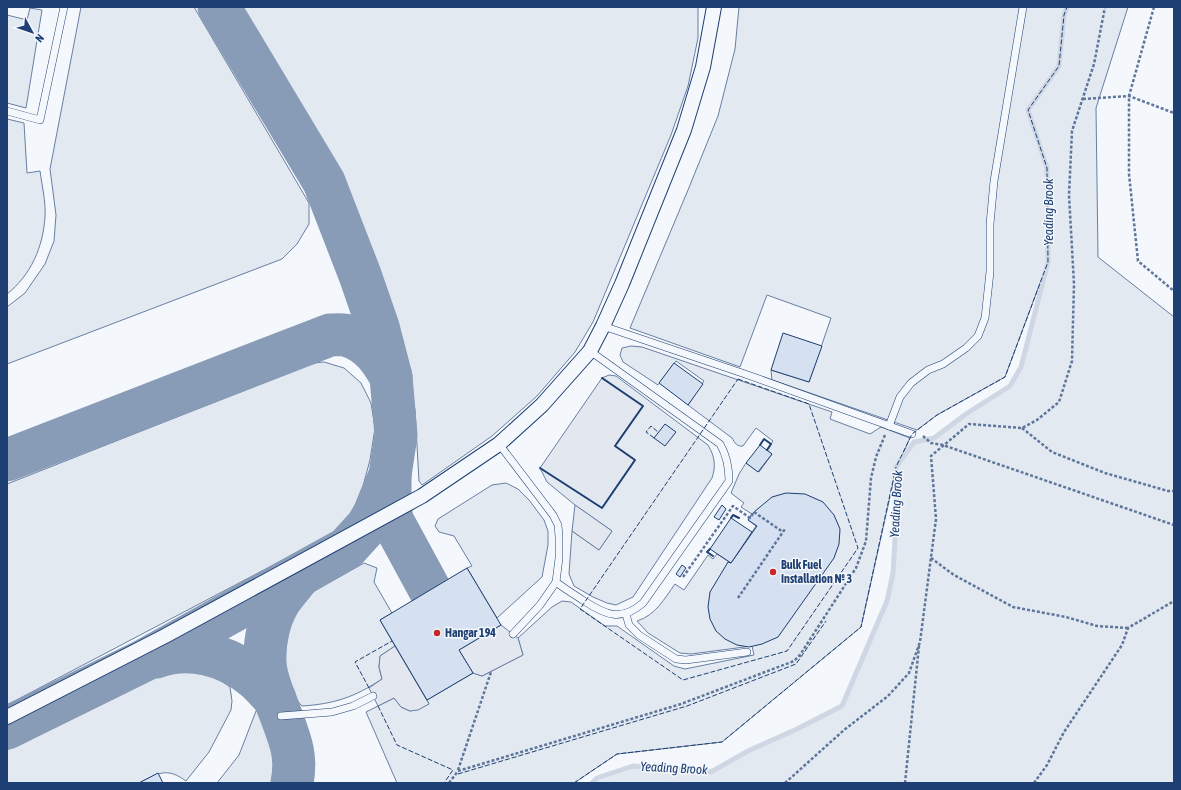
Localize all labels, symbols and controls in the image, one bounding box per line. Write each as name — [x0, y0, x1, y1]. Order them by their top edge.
north arrow — [12, 12, 52, 52]
text: N — [33, 32, 46, 45]
water label: Yeading Brook — [1041, 178, 1056, 246]
water label: Yeading Brook — [887, 470, 905, 538]
place label: Bulk Fuel Installation № 3 — [781, 558, 853, 586]
marker: Bulk Fuel Installation № 3 — [768, 567, 778, 577]
place label: Hangar 194 — [445, 626, 496, 640]
marker: Hangar 194 — [432, 628, 442, 638]
water label: Yeading Brook — [640, 759, 708, 777]

